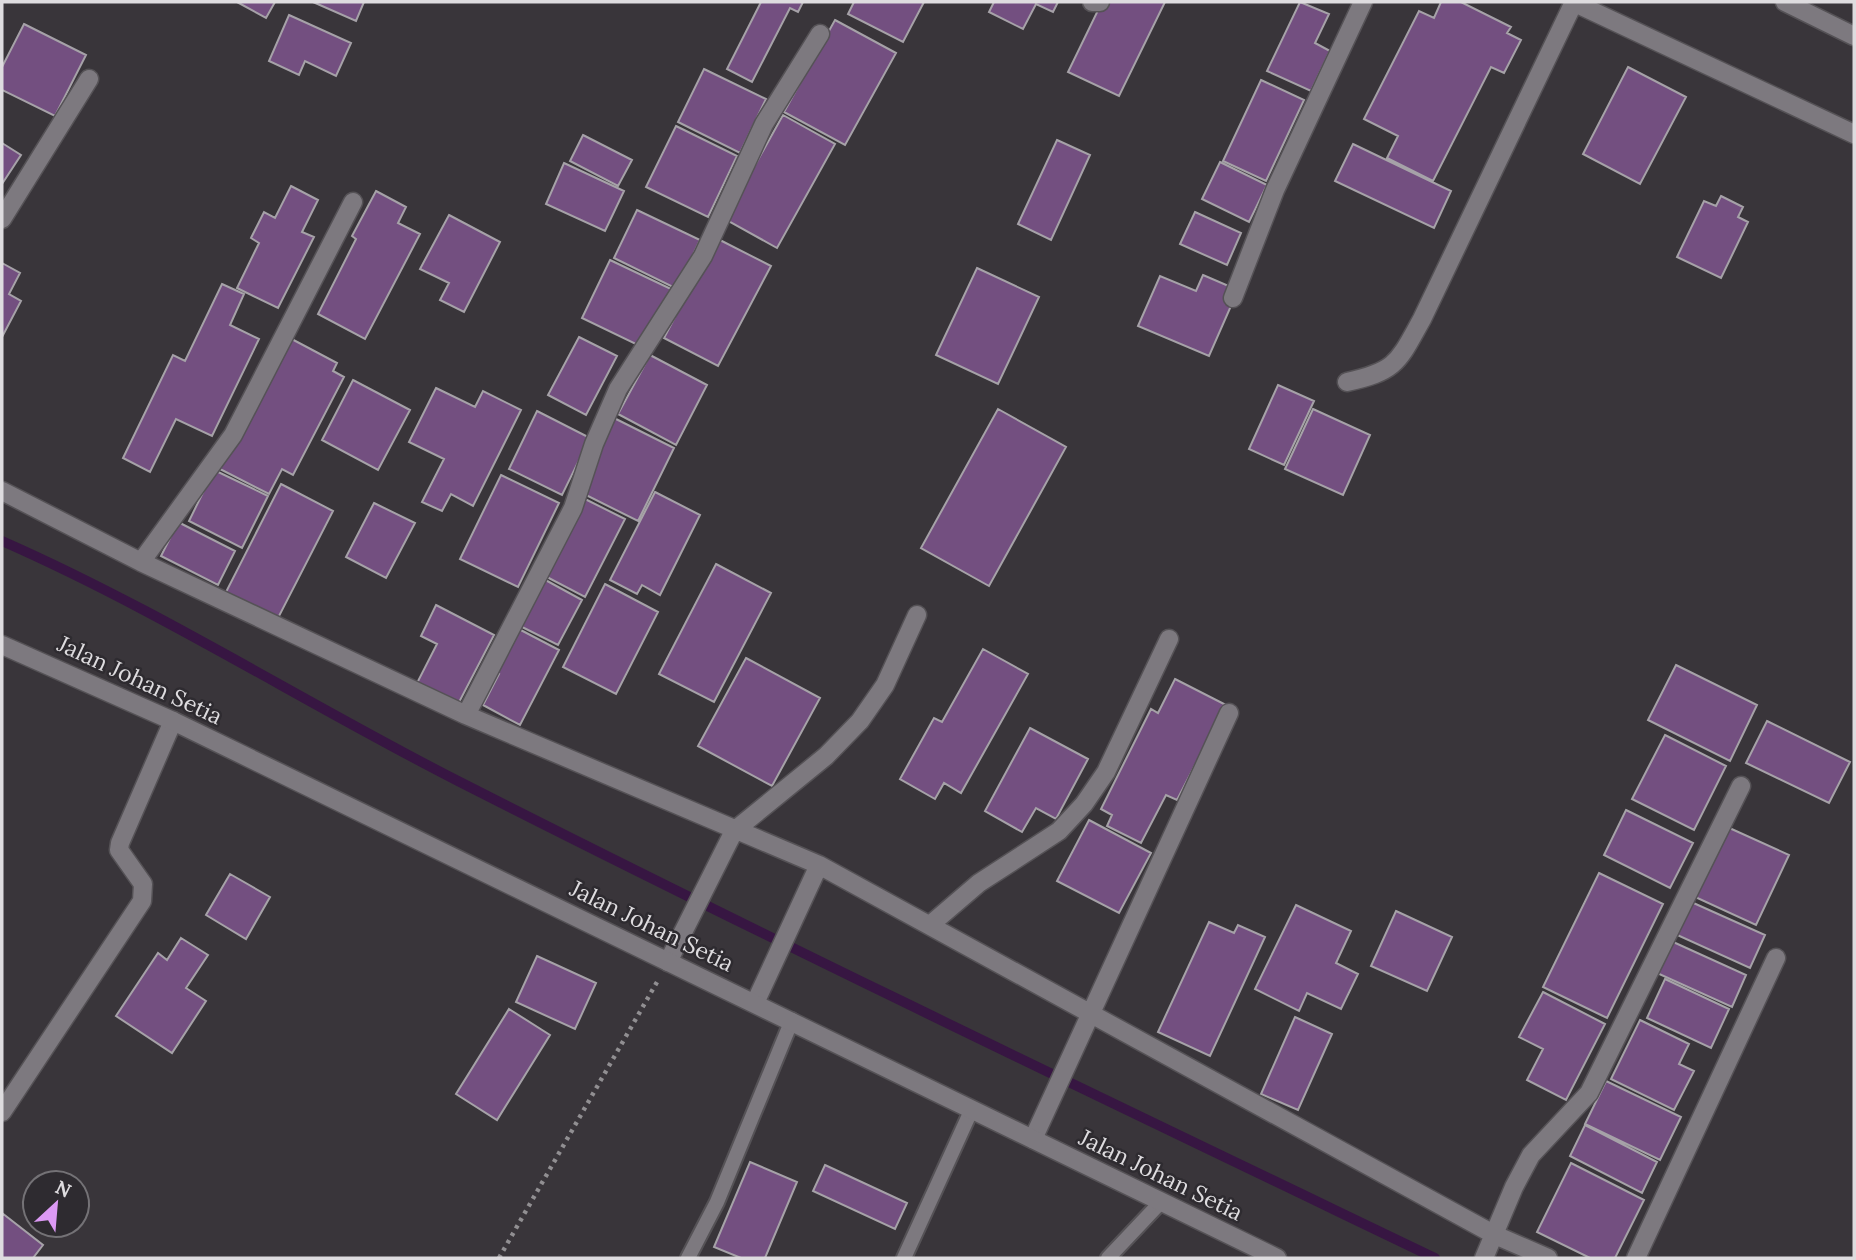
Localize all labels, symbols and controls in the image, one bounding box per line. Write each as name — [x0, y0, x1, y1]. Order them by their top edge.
street label: Jalan Johan Setia — [52, 628, 227, 730]
street label: Jalan Johan Setia — [565, 873, 739, 978]
street label: Jalan Johan Setia — [1074, 1122, 1248, 1227]
north arrow — [21, 1169, 91, 1239]
text: N — [52, 1175, 76, 1203]

